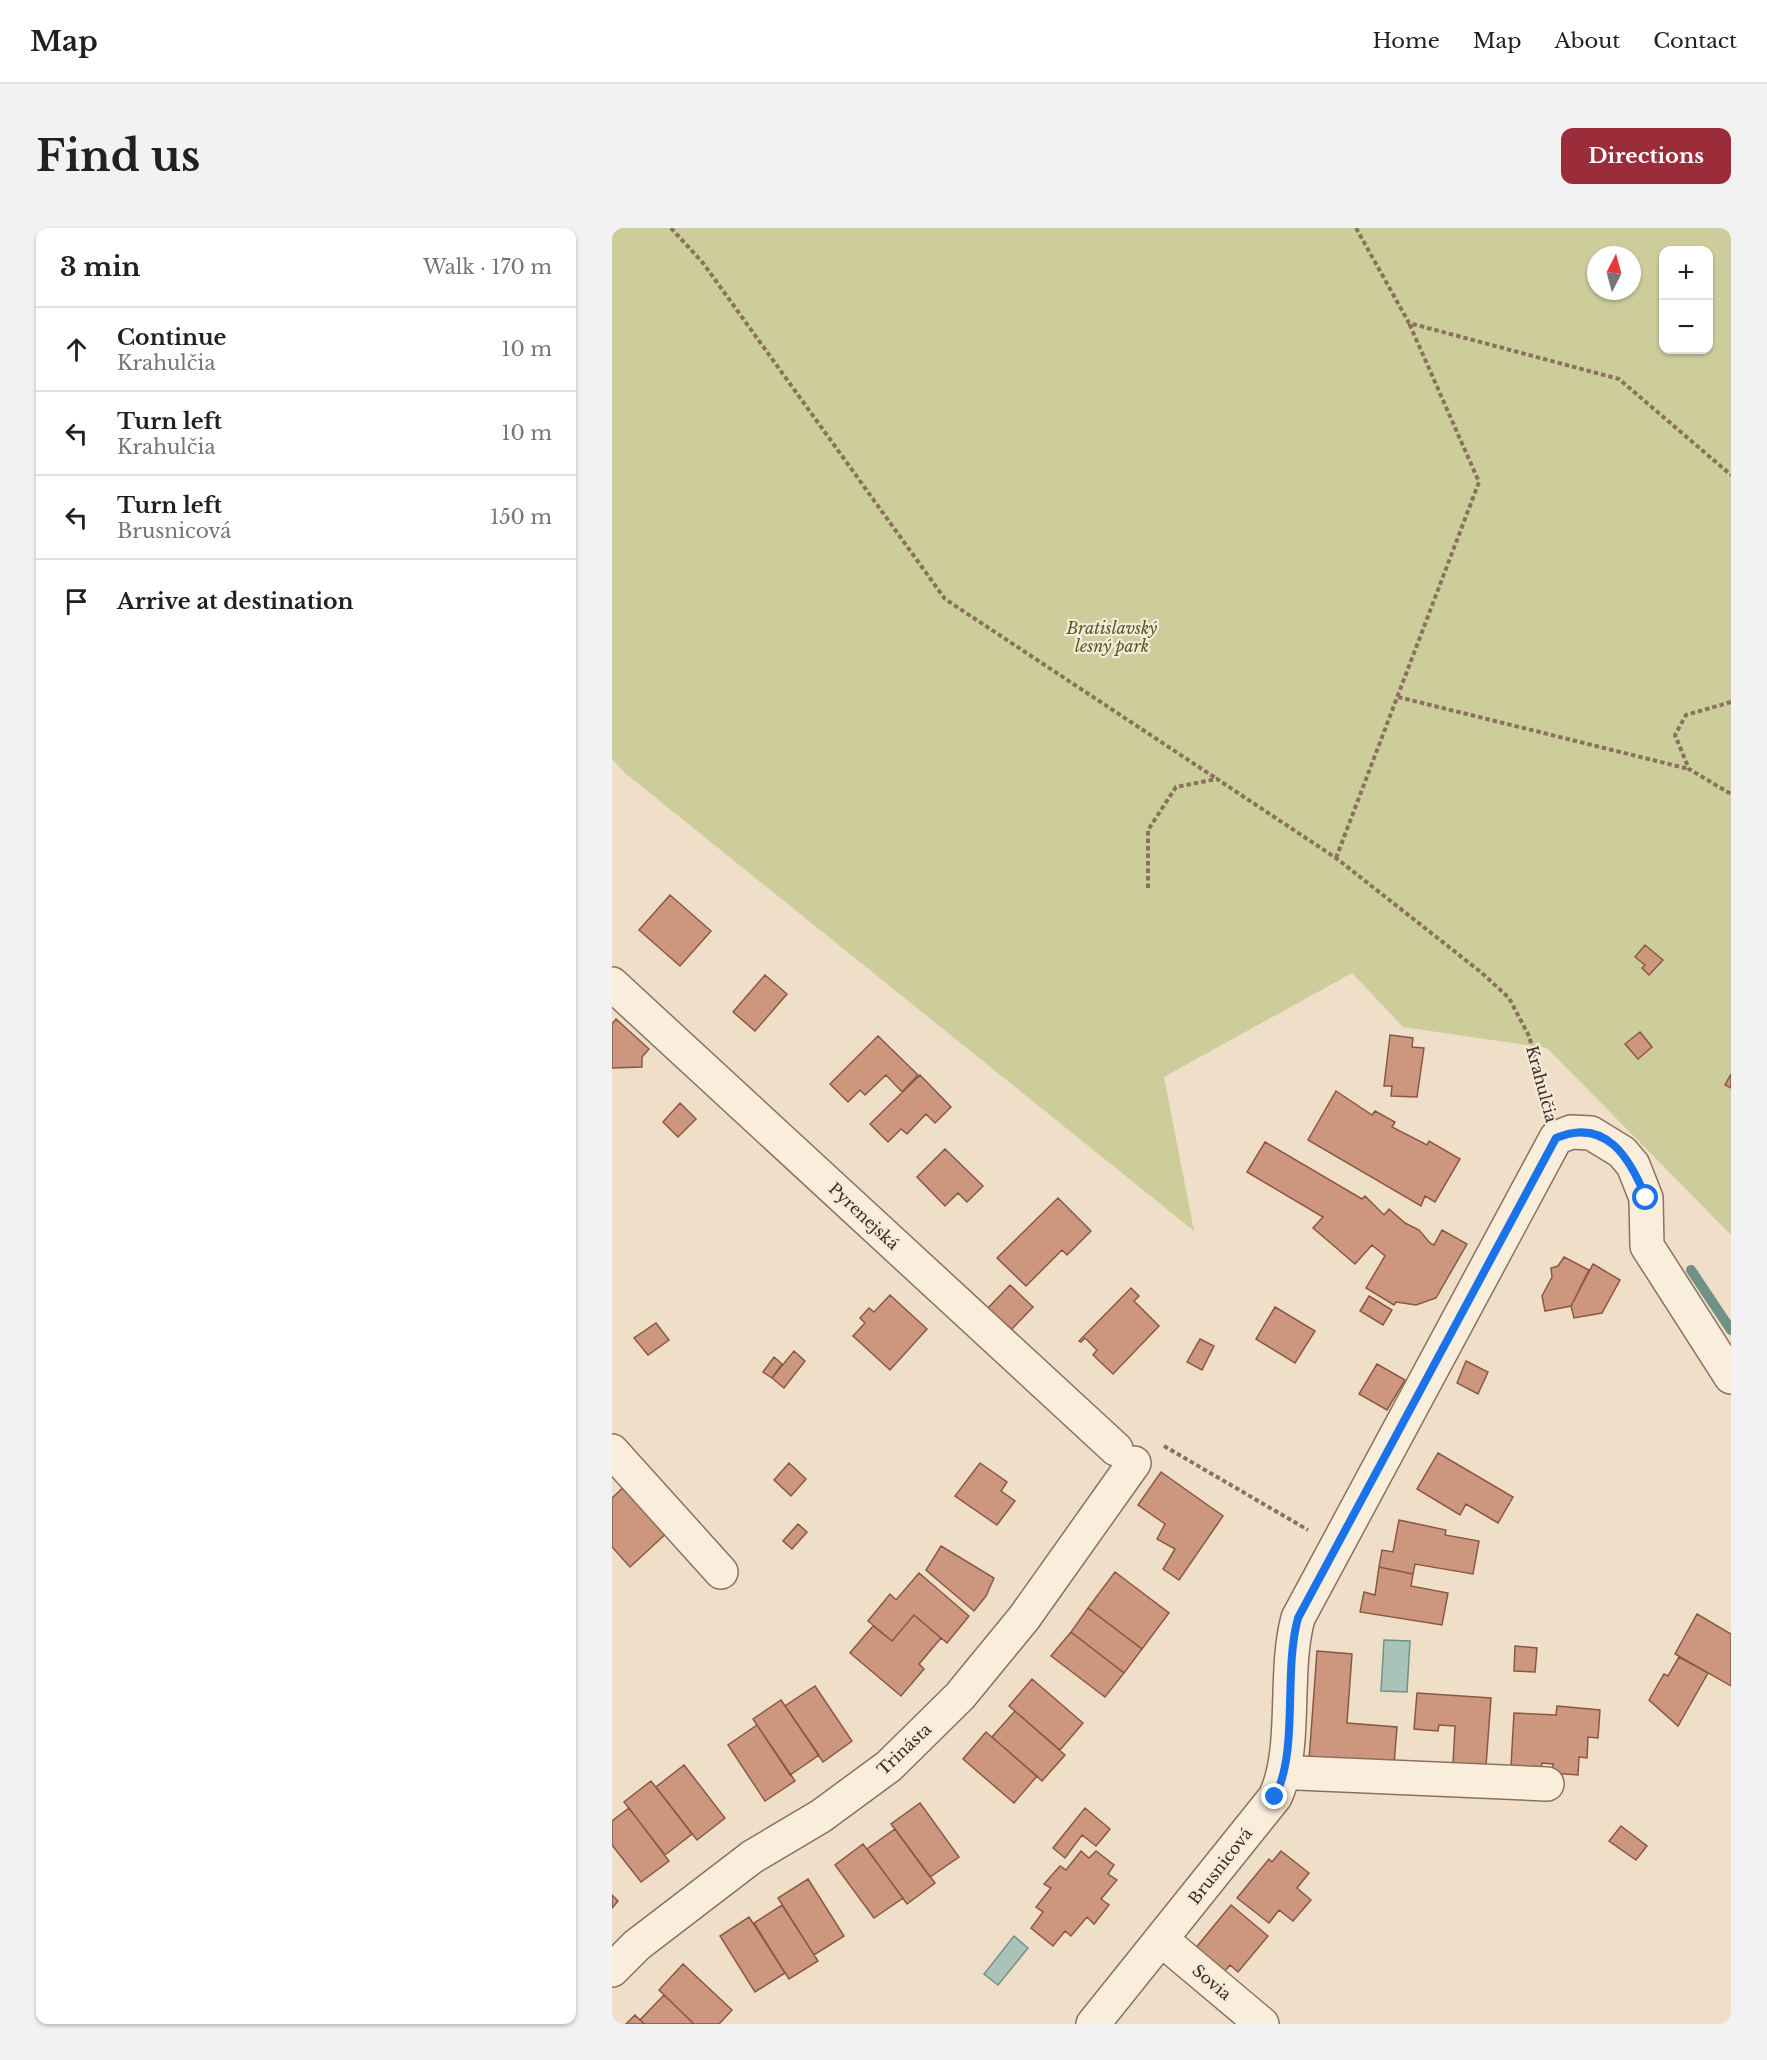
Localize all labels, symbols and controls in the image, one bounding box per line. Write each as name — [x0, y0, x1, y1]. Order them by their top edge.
text: Map — [30, 24, 98, 59]
text: Home — [1373, 28, 1440, 54]
text: Map — [1473, 28, 1521, 54]
text: About — [1554, 28, 1620, 54]
text: Contact — [1653, 28, 1737, 54]
button: Directions — [1561, 128, 1731, 184]
text: Find us — [36, 130, 200, 182]
north arrow — [1587, 246, 1641, 300]
map controls — [1659, 246, 1713, 354]
button: + — [1659, 246, 1713, 300]
text: 3 min — [60, 251, 141, 283]
text: Walk · 170 m — [423, 255, 552, 279]
button: − — [1659, 300, 1713, 354]
text: Continue — [117, 324, 226, 351]
icon: ahead — [60, 333, 93, 366]
text: 10 m — [502, 337, 552, 361]
text: Krahulčia — [117, 351, 215, 375]
text: Turn left — [117, 408, 222, 435]
icon: left — [60, 417, 93, 450]
text: 10 m — [502, 421, 552, 445]
text: Krahulčia — [117, 435, 215, 459]
text: Turn left — [117, 492, 222, 519]
icon: left — [60, 501, 93, 534]
text: 150 m — [490, 505, 552, 529]
text: Brusnicová — [117, 519, 231, 543]
icon: arrive — [60, 585, 93, 618]
text: Arrive at destination — [117, 588, 354, 615]
park label: Bratislavský lesný park — [1066, 618, 1158, 656]
street label: Krahulčia — [1522, 1043, 1562, 1125]
street label: Pyrenejská — [825, 1178, 903, 1254]
route start — [1632, 1184, 1658, 1210]
street label: Trinásta — [873, 1719, 935, 1779]
route end — [1261, 1783, 1287, 1809]
street label: Brusnicová — [1184, 1824, 1256, 1908]
street label: Sovia — [1189, 1960, 1236, 2004]

